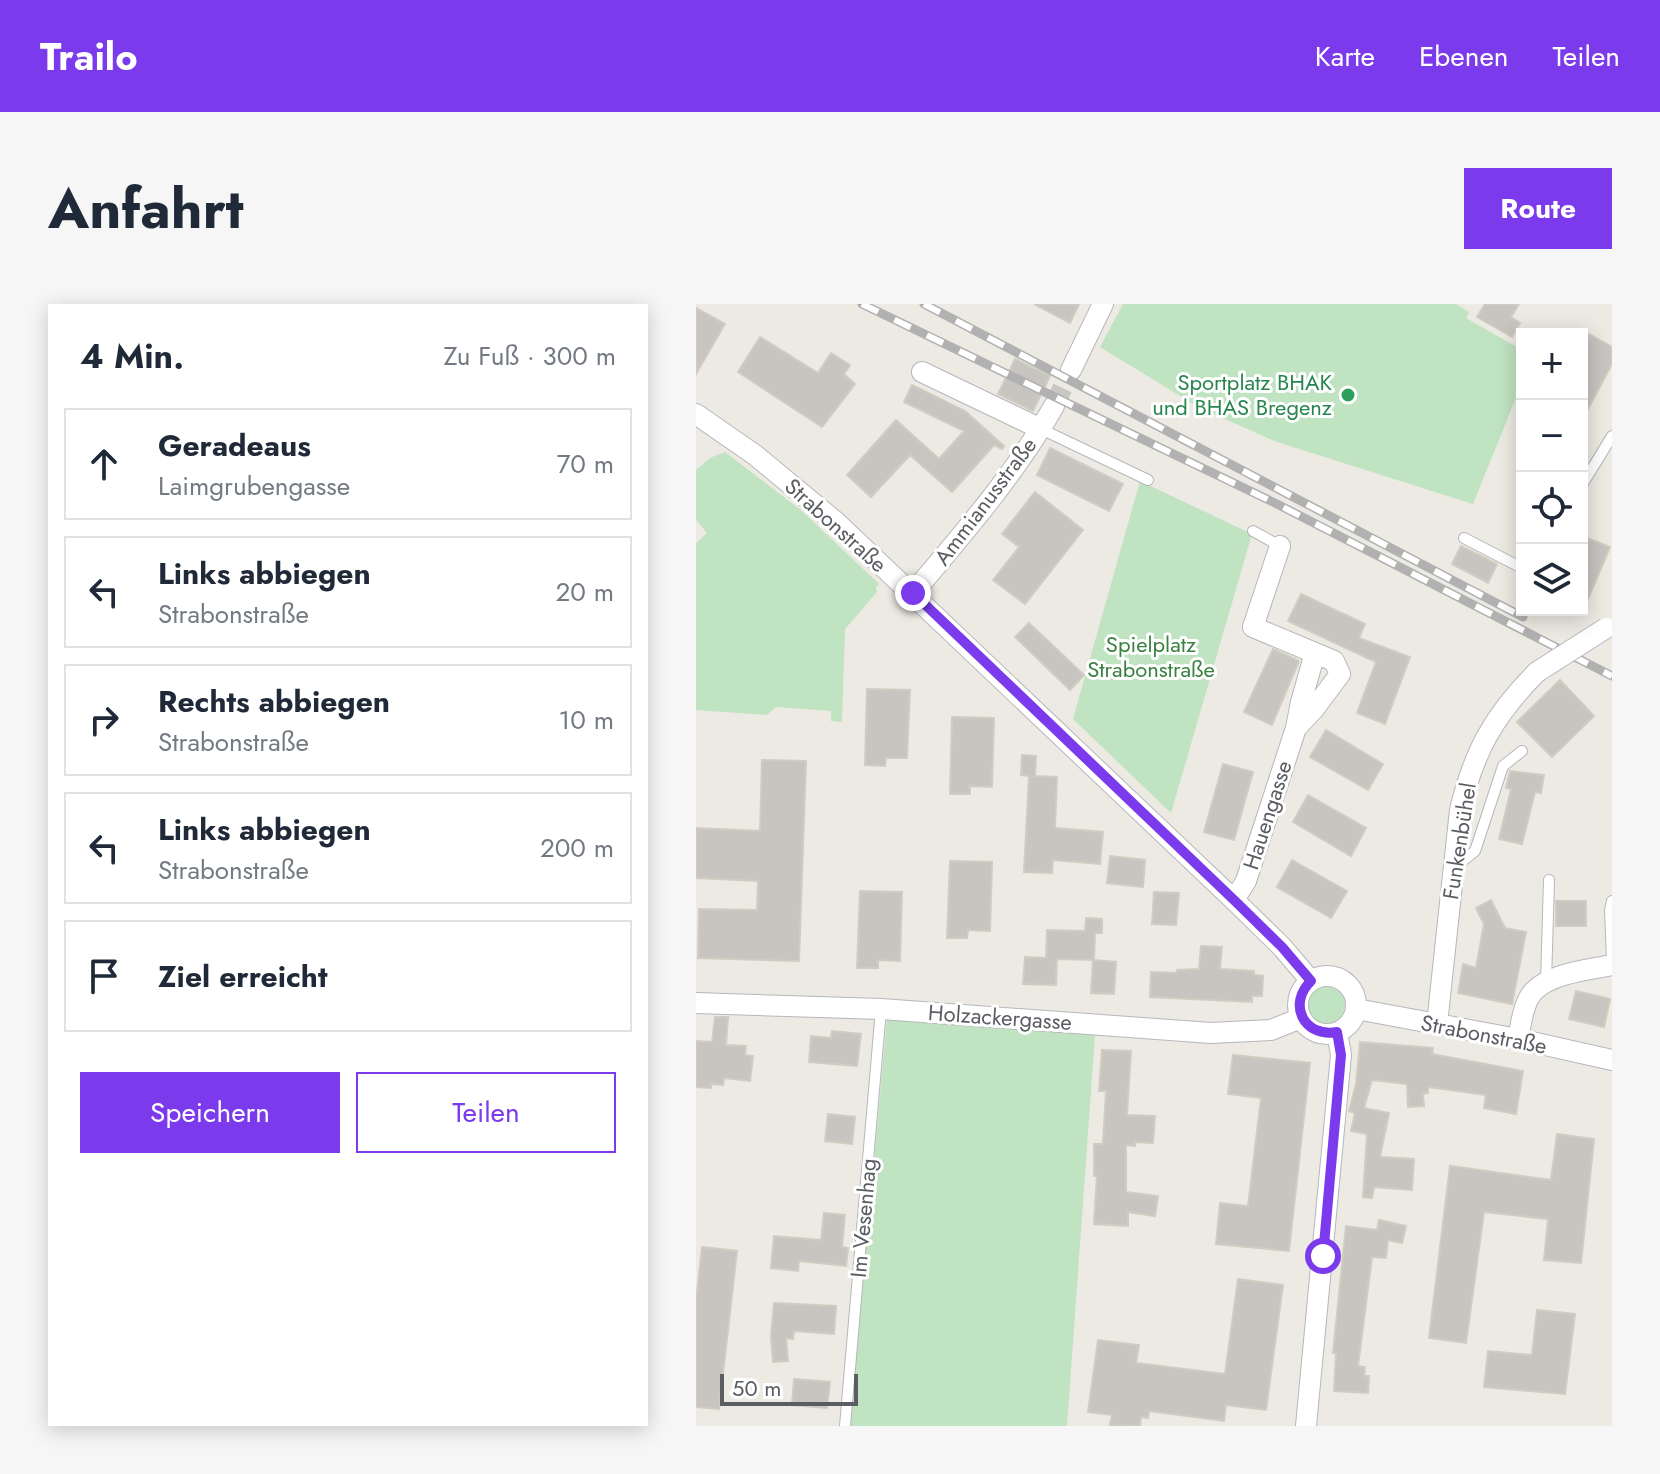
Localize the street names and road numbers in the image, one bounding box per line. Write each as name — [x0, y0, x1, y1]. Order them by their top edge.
street label: Ammianusstraße — [926, 430, 1044, 572]
street label: Strabonstraße — [778, 470, 894, 580]
street label: Hauengasse — [1234, 756, 1300, 874]
street label: Funkenbühel — [1434, 780, 1484, 902]
street label: Holzackergasse — [927, 996, 1073, 1038]
street label: Strabonstraße — [1418, 1006, 1550, 1062]
street label: Im Vesenhag — [842, 1157, 884, 1279]

